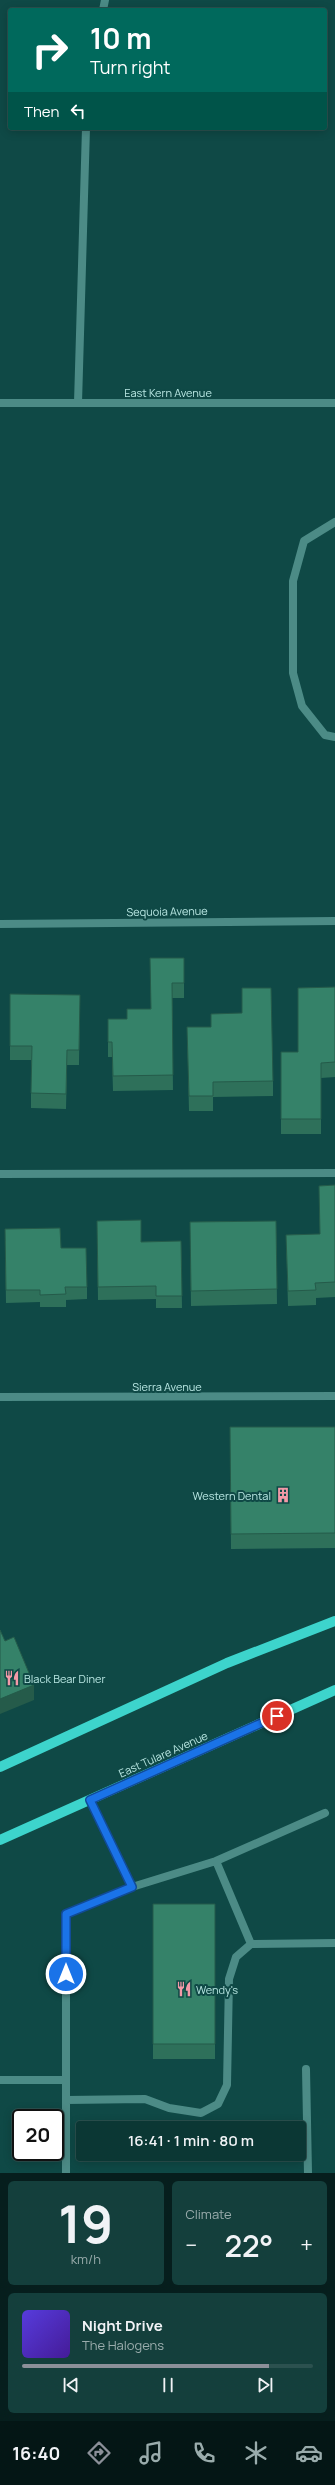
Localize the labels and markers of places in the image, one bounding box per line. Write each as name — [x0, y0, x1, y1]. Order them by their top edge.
building icon: Western Dental — [274, 1486, 292, 1504]
place label: Western Dental — [193, 1488, 271, 1503]
restaurant icon: Black Bear Diner — [3, 1669, 21, 1687]
place label: Black Bear Diner — [24, 1671, 105, 1686]
pin — [260, 1699, 294, 1733]
restaurant icon: Wendy's — [175, 1980, 193, 1998]
place label: Wendy's — [196, 1982, 238, 1997]

